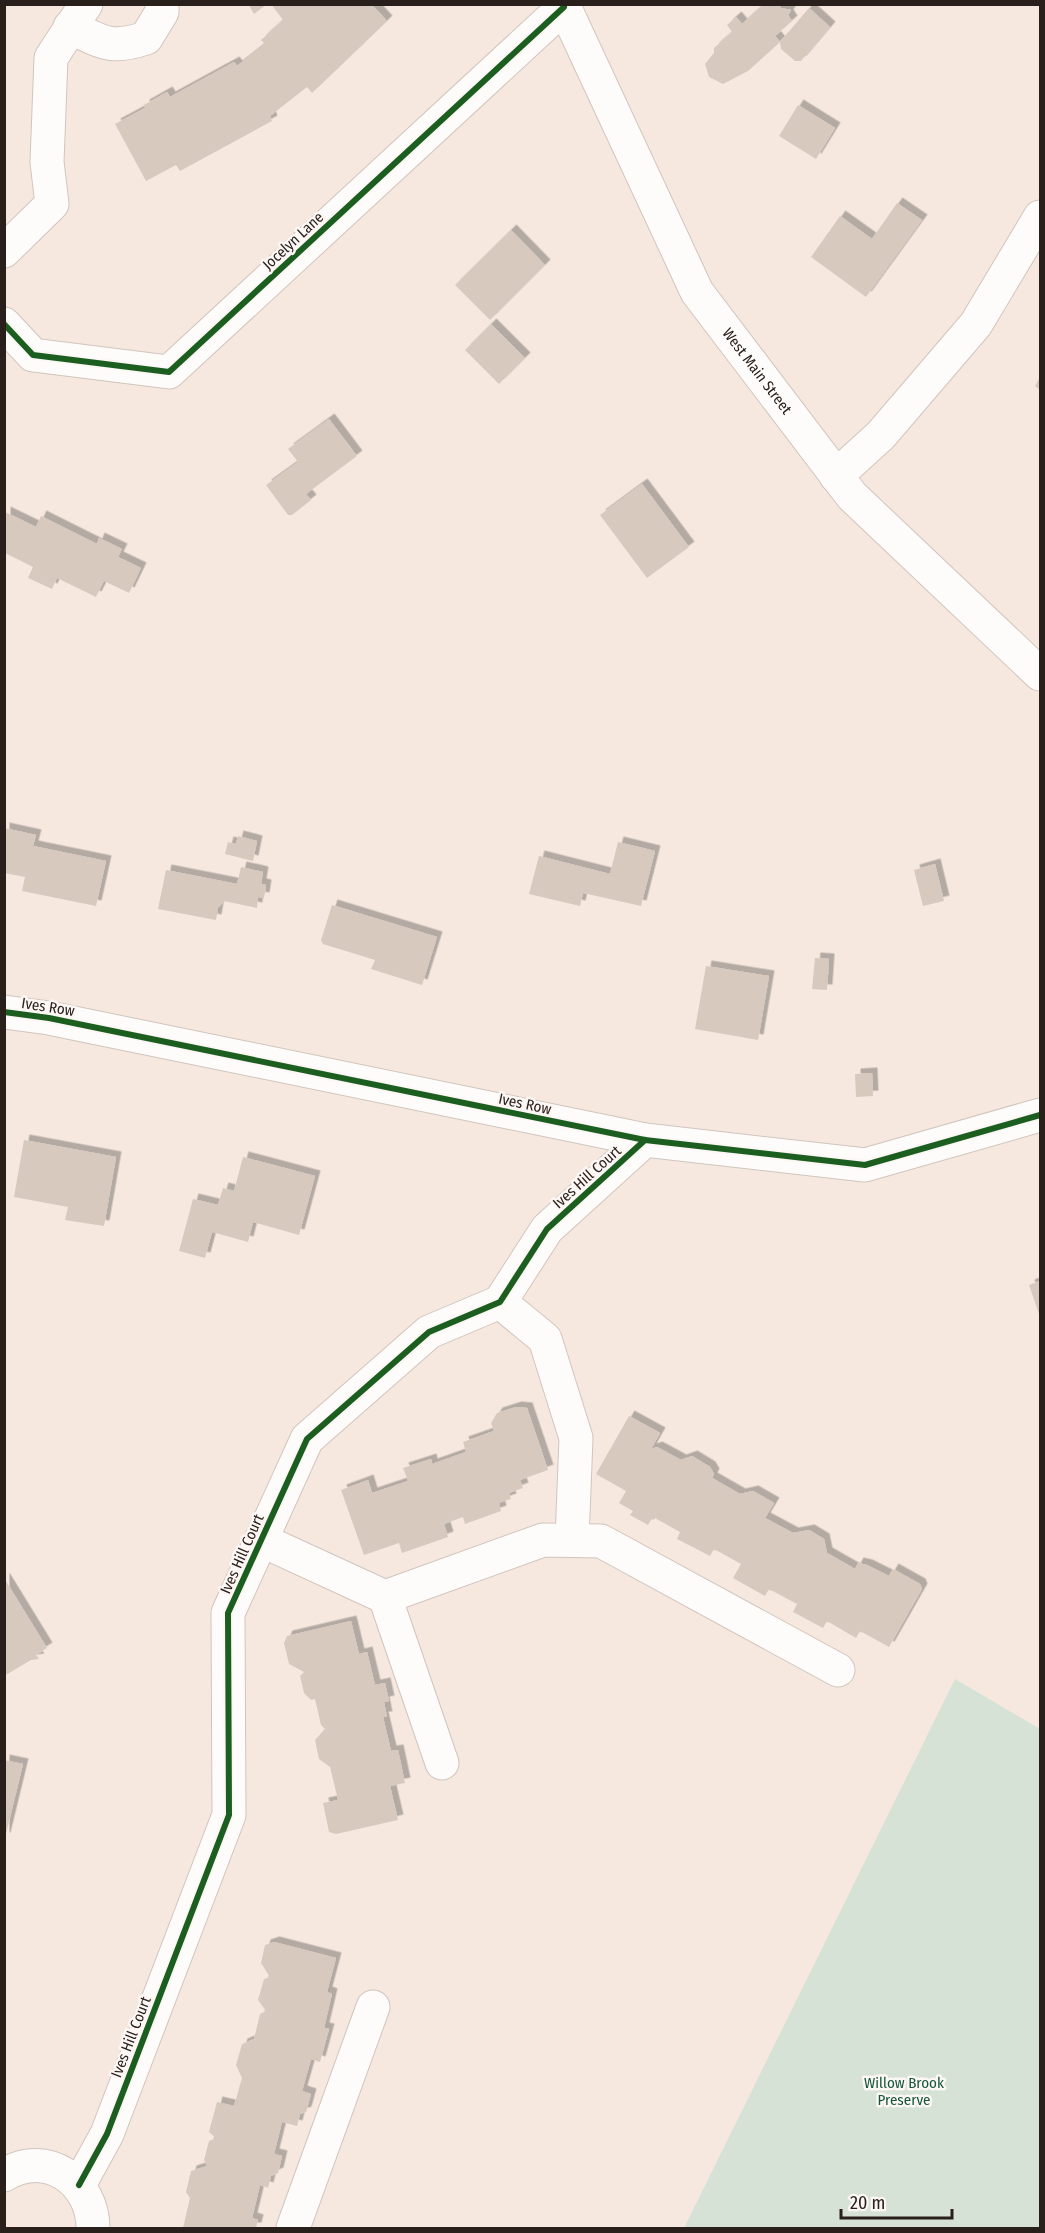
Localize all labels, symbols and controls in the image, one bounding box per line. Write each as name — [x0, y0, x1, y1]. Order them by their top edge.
street label: Jocelyn Lane — [259, 208, 327, 274]
street label: West Main Street — [719, 324, 796, 418]
street label: Ives Row — [20, 994, 76, 1020]
street label: Ives Row — [497, 1090, 553, 1118]
street label: Ives Hill Court — [549, 1142, 625, 1212]
street label: Ives Hill Court — [216, 1511, 268, 1597]
street label: Ives Hill Court — [107, 1994, 155, 2080]
park label: Willow Brook Preserve — [864, 2074, 944, 2109]
scale bar — [841, 2182, 952, 2220]
text: 20 m — [850, 2192, 885, 2214]

